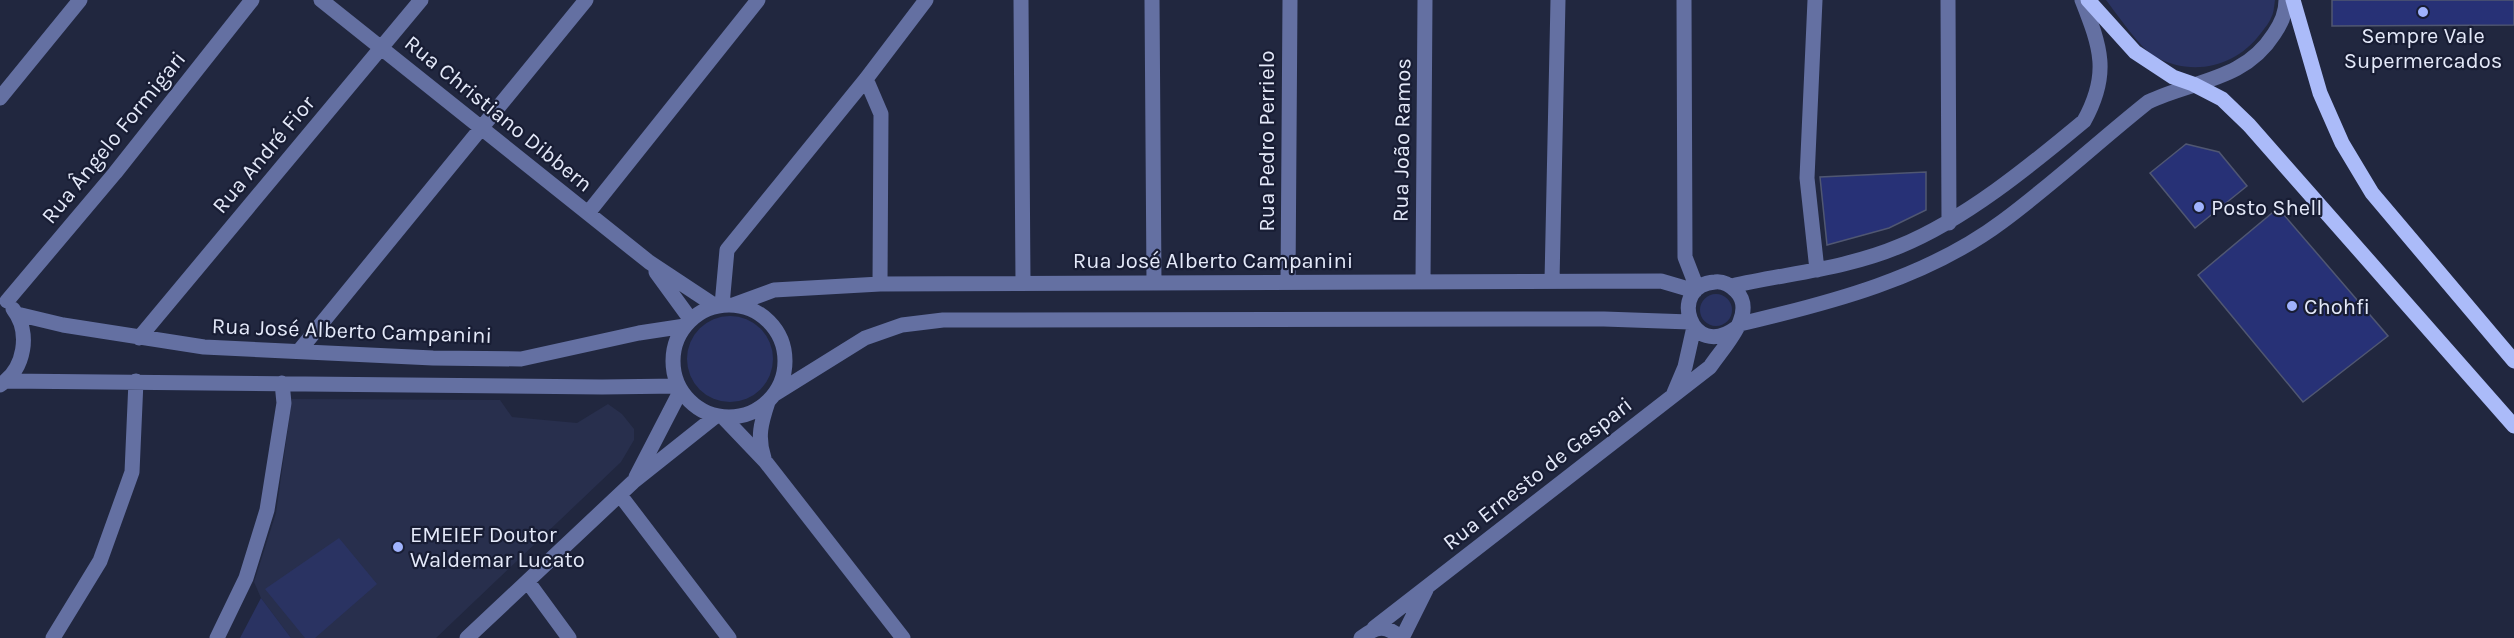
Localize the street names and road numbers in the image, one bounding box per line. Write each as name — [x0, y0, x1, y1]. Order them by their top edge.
street label: Rua Christiano Dibbern — [399, 30, 598, 198]
street label: Rua Ângelo Formigari — [36, 46, 191, 229]
street label: Rua Pedro Perrielo — [1254, 50, 1280, 232]
street label: Rua João Ramos — [1388, 58, 1416, 222]
street label: Rua André Fior — [207, 90, 321, 219]
street label: Rua José Alberto Campanini — [1073, 248, 1353, 274]
street label: Rua José Alberto Campanini — [211, 313, 493, 349]
street label: Rua Ernesto de Gaspari — [1438, 392, 1637, 556]

